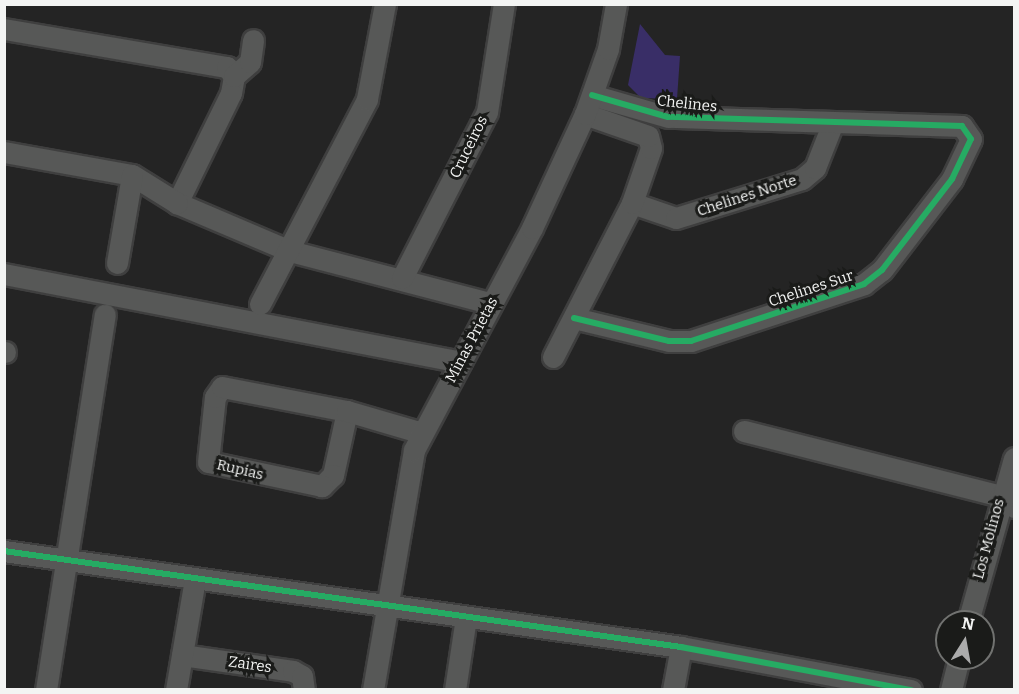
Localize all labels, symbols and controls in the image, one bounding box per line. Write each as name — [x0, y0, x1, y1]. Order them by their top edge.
street label: Chelines — [656, 92, 718, 116]
street label: Cruceiros — [446, 113, 492, 181]
street label: Chelines Norte — [695, 171, 799, 221]
street label: Chelines Sur — [766, 267, 856, 311]
street label: Minas Prietas — [442, 294, 502, 386]
street label: Rupias — [215, 456, 265, 484]
street label: Los Molinos — [970, 497, 1008, 581]
north arrow — [935, 610, 995, 670]
text: N — [960, 613, 976, 634]
street label: Zaires — [227, 653, 273, 677]

